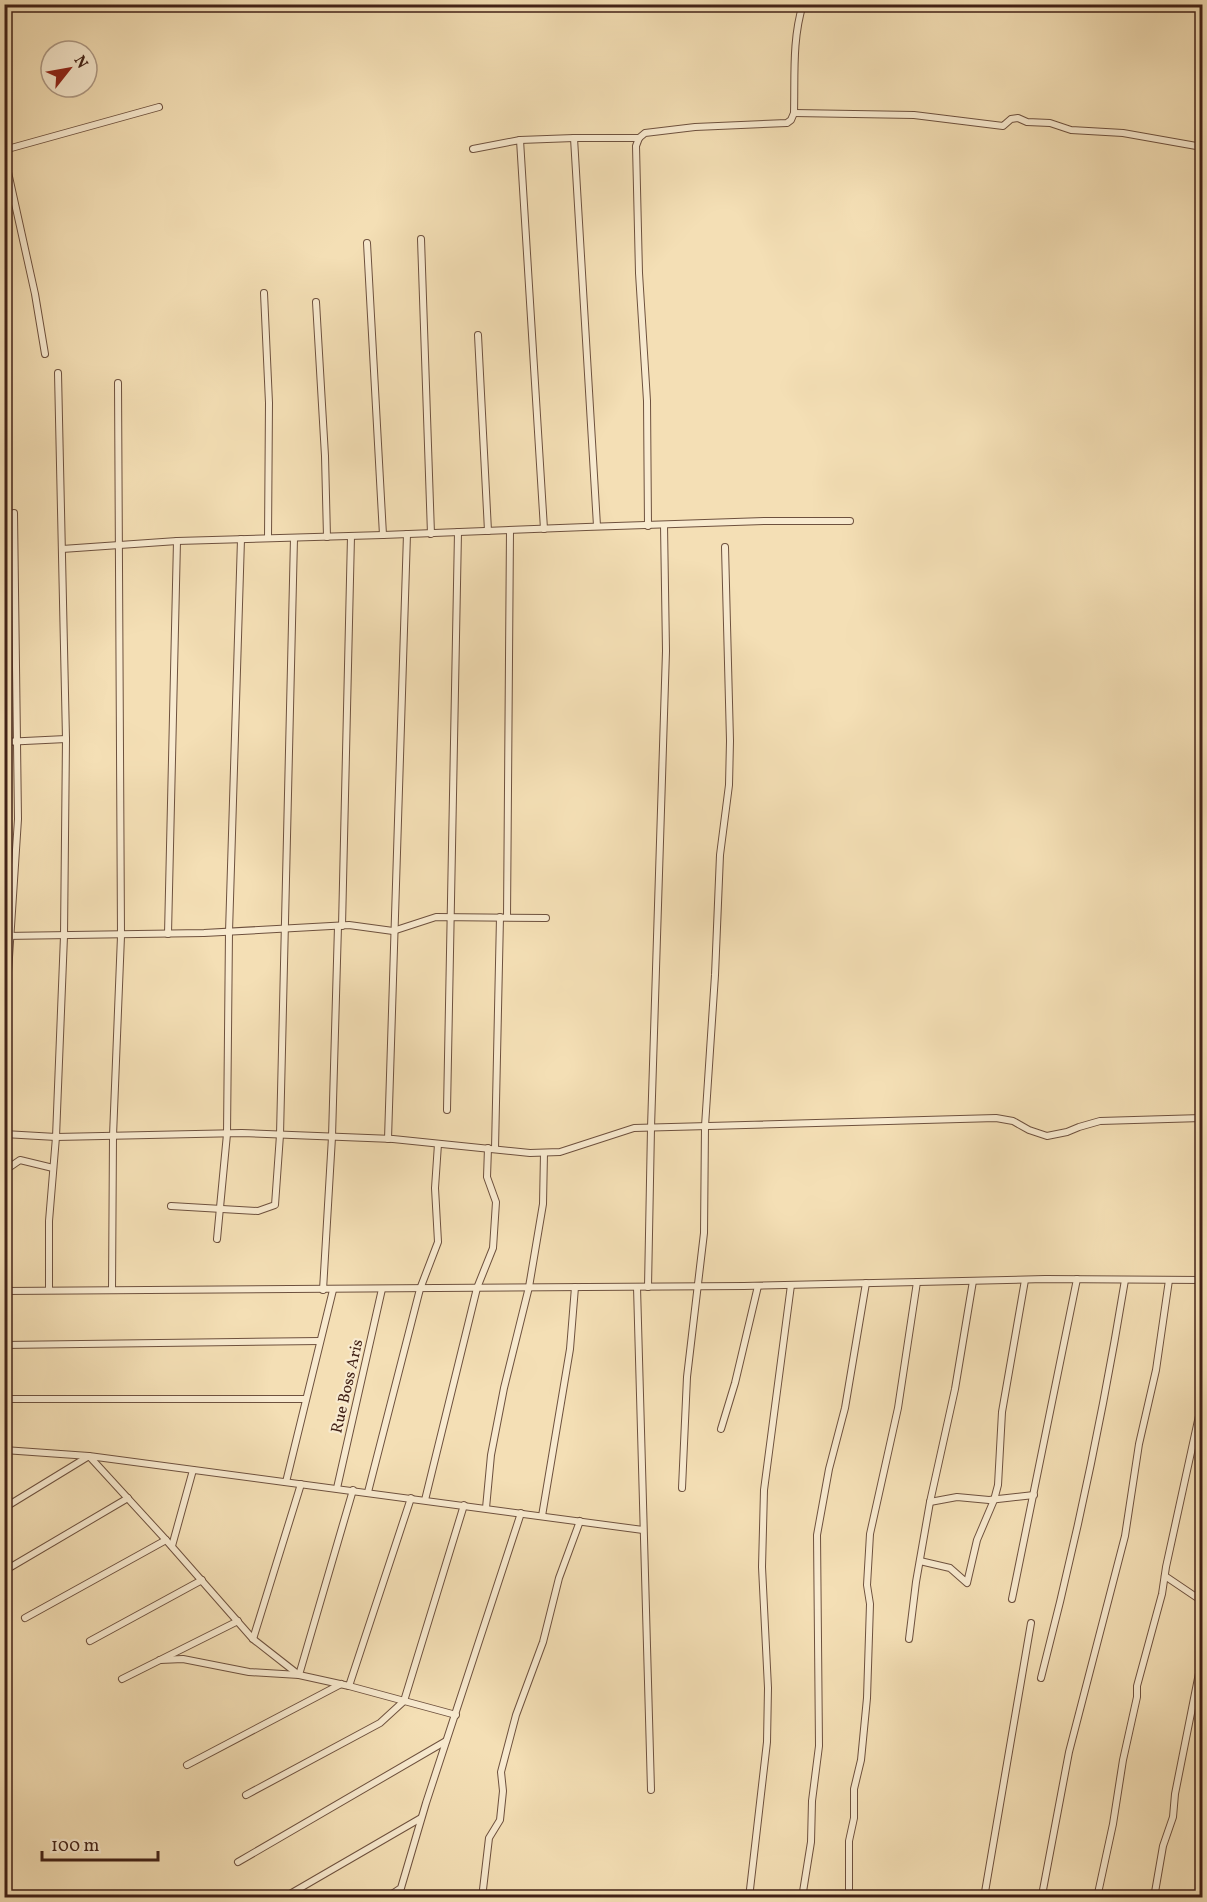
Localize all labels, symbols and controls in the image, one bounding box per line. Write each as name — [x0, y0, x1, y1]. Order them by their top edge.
north arrow — [39, 39, 99, 99]
text: N — [68, 52, 93, 73]
street label: Rue Boss Aris — [326, 1337, 369, 1436]
scale bar — [42, 1824, 158, 1862]
text: 100 m — [51, 1834, 100, 1859]

